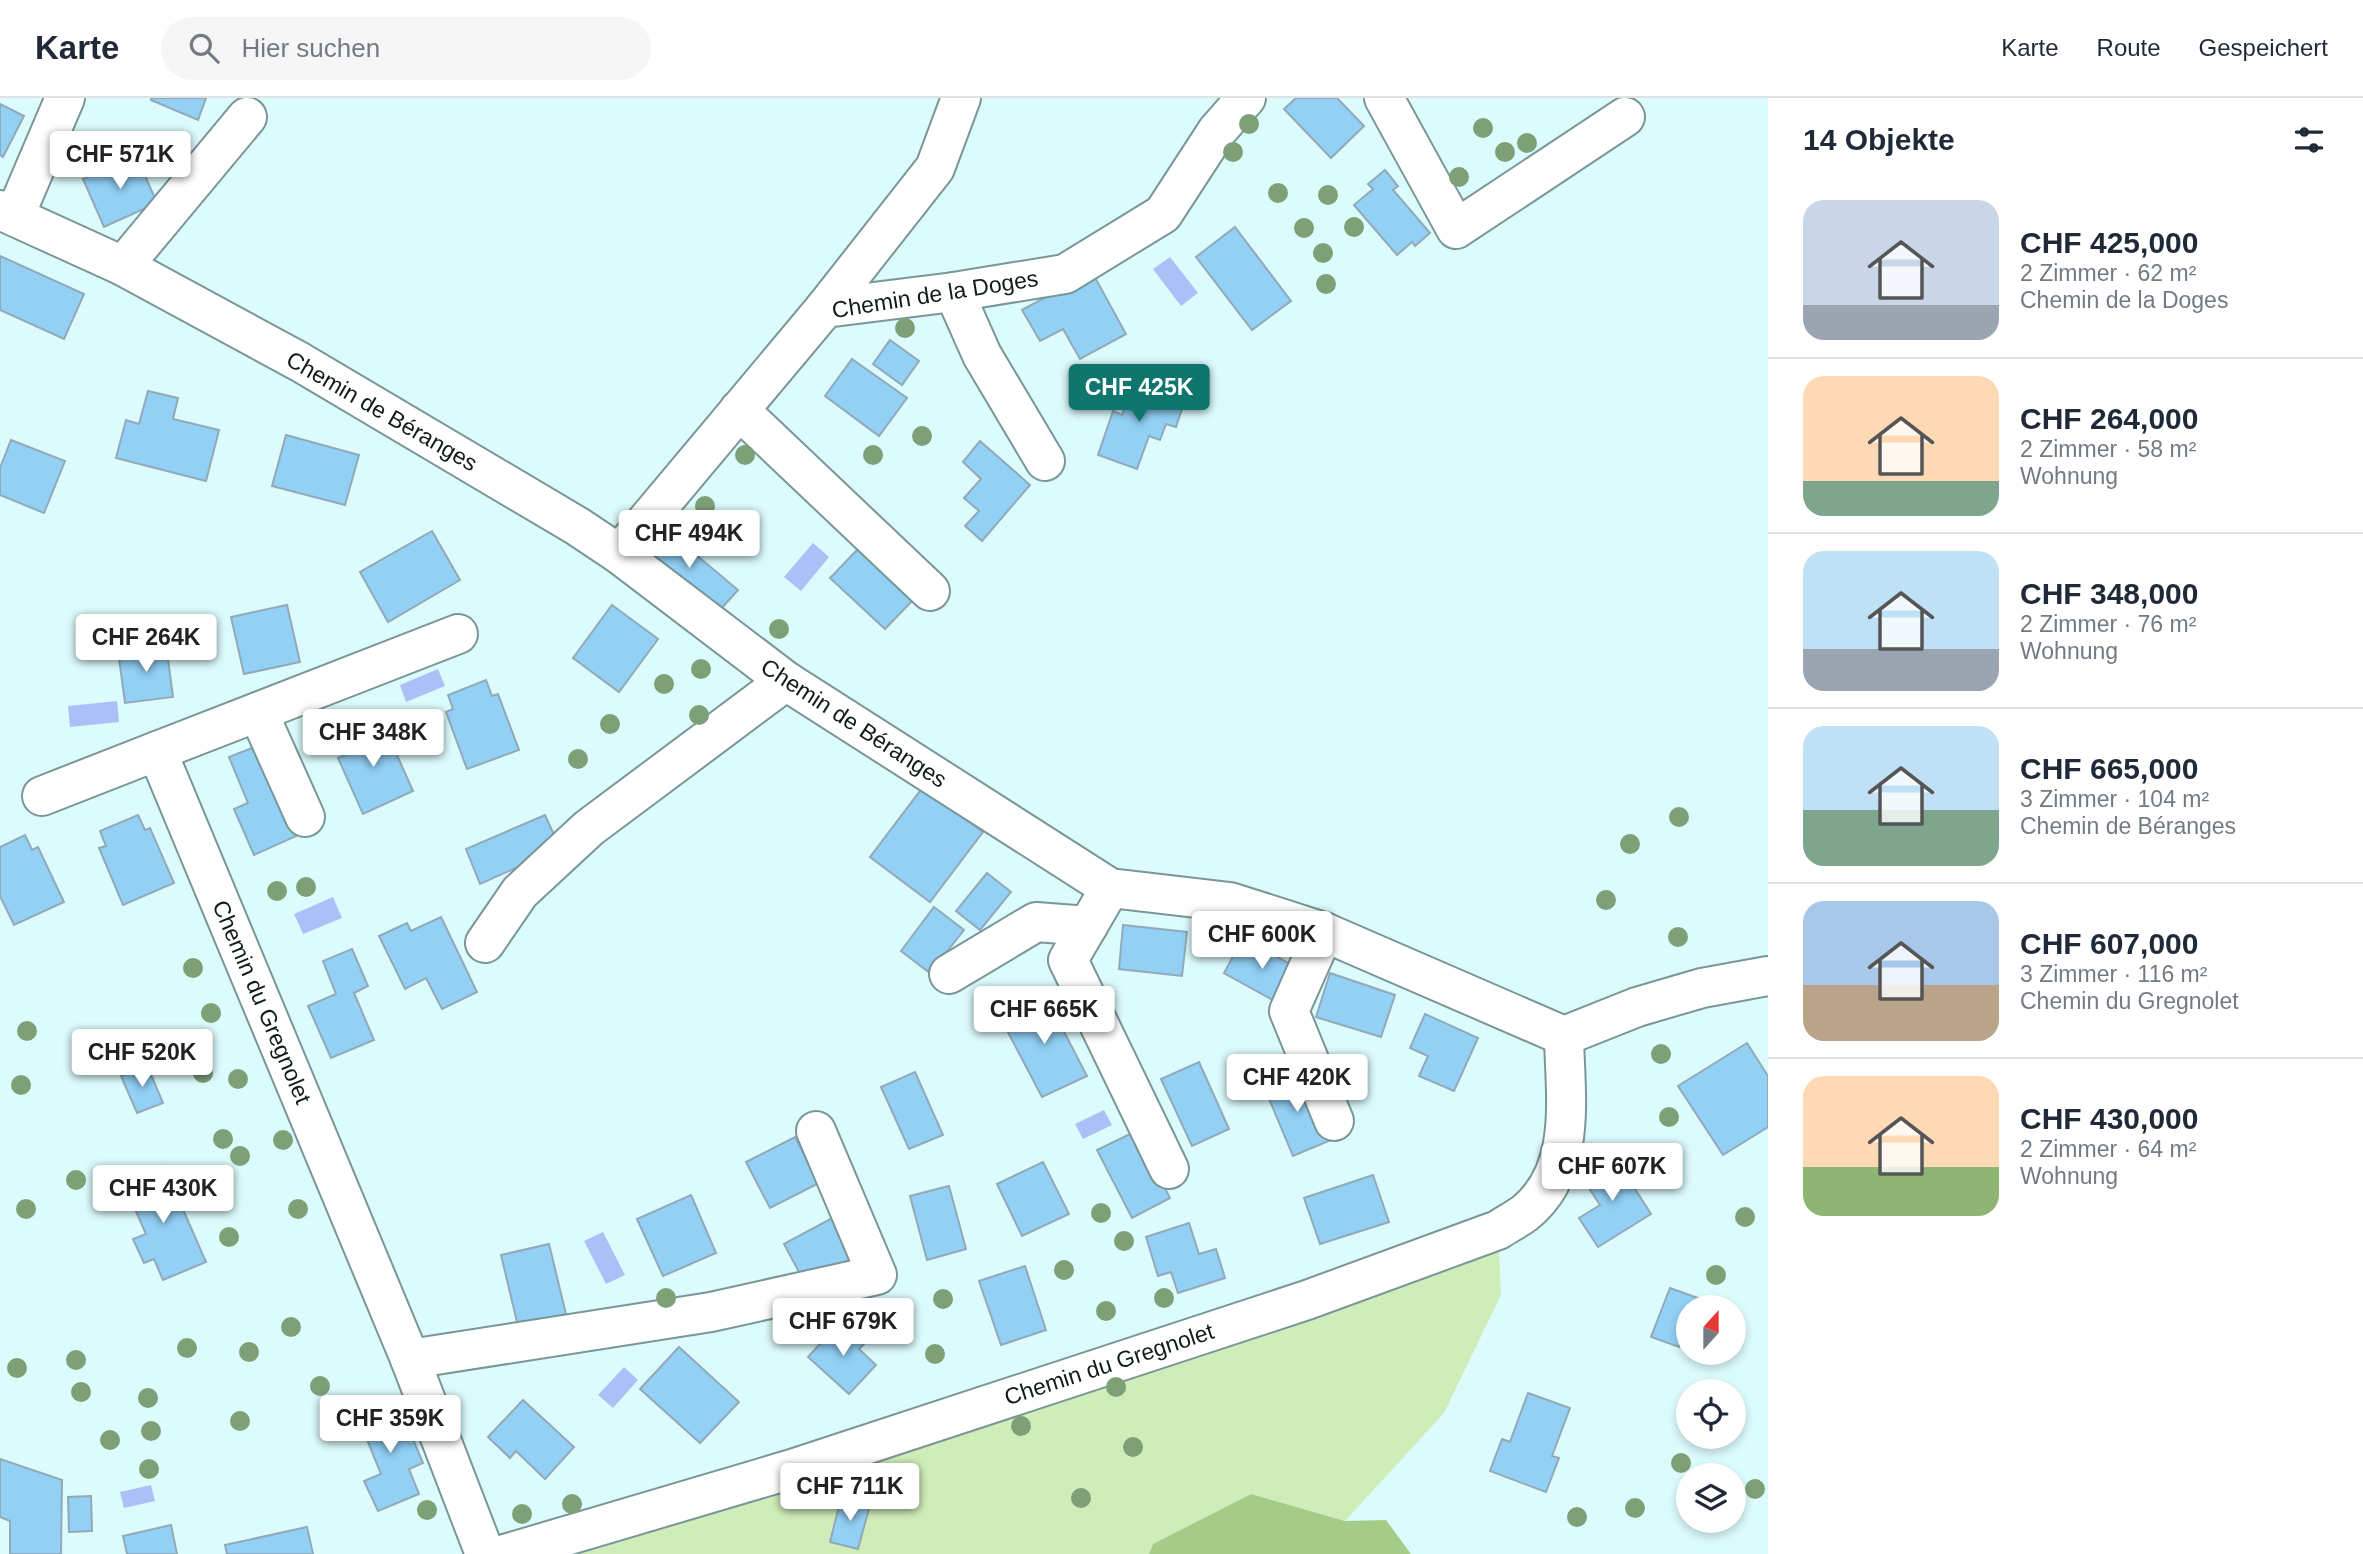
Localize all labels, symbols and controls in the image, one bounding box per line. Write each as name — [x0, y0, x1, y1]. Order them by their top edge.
search box — [161, 17, 651, 80]
text: Karte — [35, 29, 119, 66]
icon: search — [185, 29, 223, 67]
text: Hier suchen — [241, 33, 380, 63]
text: Karte — [2001, 34, 2059, 61]
text: Route — [2097, 34, 2161, 61]
text: Gespeichert — [2199, 34, 2328, 61]
icon: filters — [2290, 121, 2328, 159]
text: 14 Objekte — [1803, 123, 1955, 156]
pin: CHF 571K — [48, 132, 192, 191]
text: CHF 571K — [66, 141, 174, 167]
text: CHF 425,000 — [2020, 226, 2198, 259]
icon: home — [1859, 228, 1943, 312]
text: 2 Zimmer · 62 m² — [2020, 260, 2196, 286]
street label: Chemin de la Doges — [830, 265, 1040, 323]
text: Chemin de la Doges — [2020, 287, 2228, 313]
street label: Chemin de Béranges — [282, 346, 482, 476]
pin: CHF 425K — [1067, 364, 1211, 424]
text: CHF 425K — [1085, 374, 1193, 400]
text: CHF 264,000 — [2020, 402, 2198, 435]
icon: home — [1859, 404, 1943, 488]
text: 2 Zimmer · 58 m² — [2020, 436, 2196, 462]
text: Wohnung — [2020, 463, 2118, 489]
pin: CHF 494K — [617, 510, 761, 570]
text: CHF 494K — [635, 520, 743, 546]
text: CHF 348,000 — [2020, 577, 2198, 610]
icon: home — [1859, 579, 1943, 663]
text: 2 Zimmer · 76 m² — [2020, 611, 2196, 637]
pin: CHF 264K — [74, 614, 218, 674]
text: CHF 264K — [92, 624, 200, 650]
text: Wohnung — [2020, 638, 2118, 664]
street label: Chemin de Béranges — [756, 653, 952, 793]
pin: CHF 348K — [301, 710, 445, 769]
text: CHF 348K — [319, 719, 427, 745]
text: CHF 665,000 — [2020, 752, 2198, 785]
icon: home — [1859, 754, 1943, 838]
text: 3 Zimmer · 104 m² — [2020, 786, 2209, 812]
text: Chemin de Béranges — [2020, 813, 2236, 839]
street label: Chemin du Gregnolet — [207, 896, 317, 1108]
pin: CHF 600K — [1190, 912, 1334, 971]
text: CHF 600K — [1208, 921, 1316, 947]
text: CHF 607,000 — [2020, 927, 2198, 960]
icon: home — [1859, 929, 1943, 1013]
text: 3 Zimmer · 116 m² — [2020, 961, 2207, 987]
pin: CHF 665K — [972, 986, 1116, 1046]
text: Chemin du Gregnolet — [2020, 988, 2239, 1014]
text: CHF 665K — [990, 996, 1098, 1022]
pin: CHF 520K — [70, 1030, 214, 1089]
text: CHF 520K — [88, 1039, 196, 1065]
pin: CHF 420K — [1225, 1054, 1369, 1114]
text: CHF 420K — [1243, 1064, 1351, 1090]
text: CHF 430,000 — [2020, 1102, 2198, 1135]
icon: home — [1859, 1104, 1943, 1188]
text: 2 Zimmer · 64 m² — [2020, 1136, 2196, 1162]
pin: CHF 607K — [1540, 1144, 1684, 1203]
text: CHF 607K — [1558, 1153, 1666, 1179]
text: Wohnung — [2020, 1163, 2118, 1189]
pin: CHF 430K — [91, 1166, 235, 1225]
text: CHF 430K — [109, 1175, 217, 1201]
north arrow — [1676, 1295, 1746, 1365]
map controls — [1676, 1295, 1746, 1533]
pin: CHF 679K — [771, 1298, 915, 1358]
text: CHF 679K — [789, 1308, 897, 1334]
street label: Chemin du Gregnolet — [1001, 1318, 1218, 1410]
button: locate — [1676, 1379, 1746, 1449]
pin: CHF 359K — [318, 1396, 462, 1455]
text: CHF 359K — [336, 1405, 444, 1431]
button: layers — [1676, 1463, 1746, 1533]
pin: CHF 711K — [778, 1464, 922, 1523]
text: CHF 711K — [796, 1473, 904, 1499]

